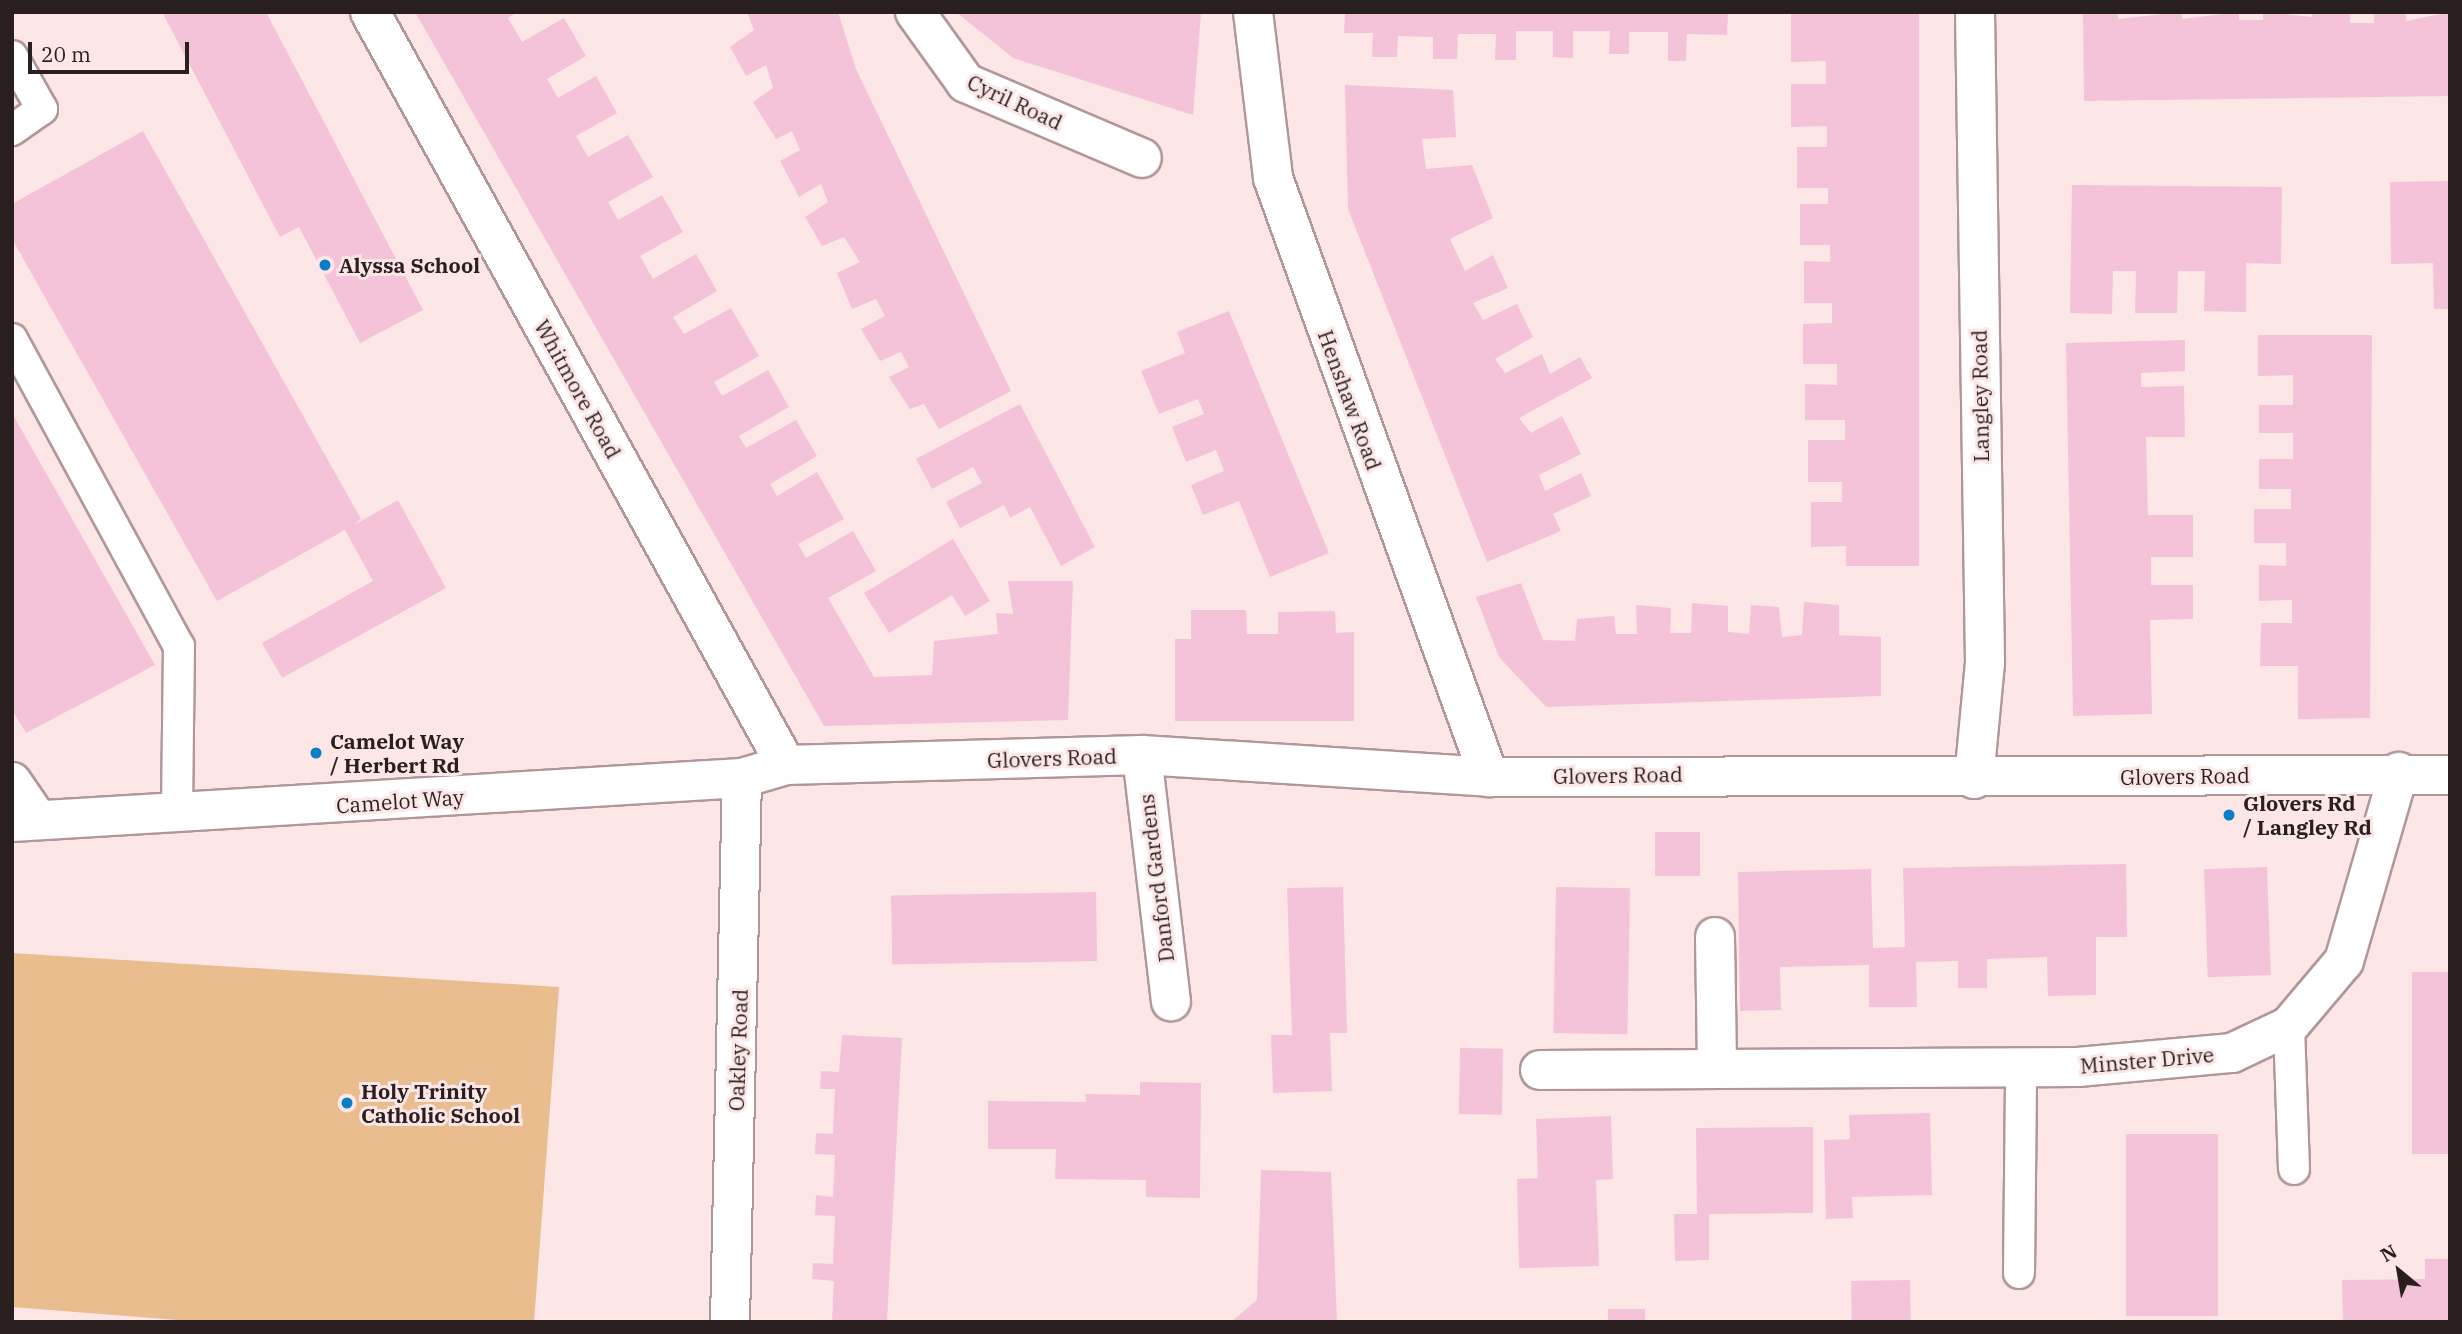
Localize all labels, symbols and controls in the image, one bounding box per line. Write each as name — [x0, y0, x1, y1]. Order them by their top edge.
scale bar — [32, 28, 192, 72]
text: 20 m — [41, 40, 91, 68]
street label: Cyril Road — [963, 69, 1067, 135]
place label: Alyssa School — [339, 252, 480, 278]
marker: Alyssa School — [317, 257, 333, 273]
street label: Whitmore Road — [529, 315, 627, 463]
street label: Henshaw Road — [1313, 327, 1387, 473]
street label: Langley Road — [1966, 330, 1994, 462]
place label: Camelot Way / Herbert Rd — [330, 728, 464, 778]
street label: Glovers Road — [987, 743, 1117, 773]
marker: Camelot Way / Herbert Rd — [308, 745, 324, 761]
street label: Glovers Road — [1553, 761, 1683, 789]
street label: Glovers Road — [2120, 762, 2250, 790]
street label: Camelot Way — [335, 784, 465, 818]
place label: Glovers Rd / Langley Rd — [2243, 790, 2372, 840]
street label: Danford Gardens — [1133, 792, 1179, 964]
marker: Glovers Rd / Langley Rd — [2221, 807, 2237, 823]
street label: Oakley Road — [723, 988, 753, 1112]
street label: Minster Drive — [2079, 1042, 2215, 1078]
place label: Holy Trinity Catholic School — [361, 1078, 520, 1128]
marker: Holy Trinity Catholic School — [339, 1095, 355, 1111]
north arrow — [2364, 1236, 2434, 1306]
text: N — [2376, 1239, 2401, 1267]

